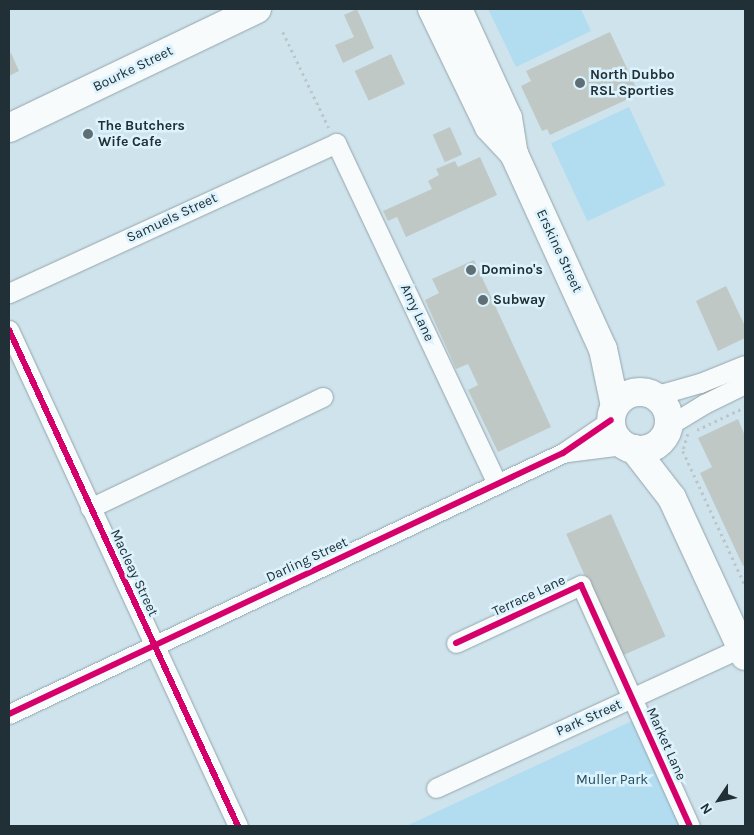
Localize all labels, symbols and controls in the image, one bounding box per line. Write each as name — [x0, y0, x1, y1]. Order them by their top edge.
street label: Bourke Street — [90, 42, 176, 96]
place label: North Dubbo RSL Sporties — [590, 67, 675, 100]
marker: North Dubbo RSL Sporties — [574, 77, 586, 89]
place label: The Butchers Wife Cafe — [98, 118, 185, 150]
marker: The Butchers Wife Cafe — [82, 128, 94, 140]
street label: Samuels Street — [124, 190, 220, 246]
street label: Erskine Street — [532, 207, 586, 295]
place label: Domino's — [481, 262, 543, 278]
marker: Domino's — [465, 264, 477, 276]
street label: Amy Lane — [397, 282, 437, 344]
place label: Subway — [493, 292, 545, 308]
marker: Subway — [477, 294, 489, 306]
street label: Macleay Street — [107, 527, 161, 619]
street label: Darling Street — [263, 534, 351, 586]
street label: Terrace Lane — [490, 572, 568, 620]
street label: Park Street — [554, 696, 624, 740]
street label: Market Lane — [642, 705, 690, 783]
park label: Muller Park — [576, 772, 648, 788]
north arrow — [694, 775, 744, 825]
text: N — [696, 800, 716, 818]

